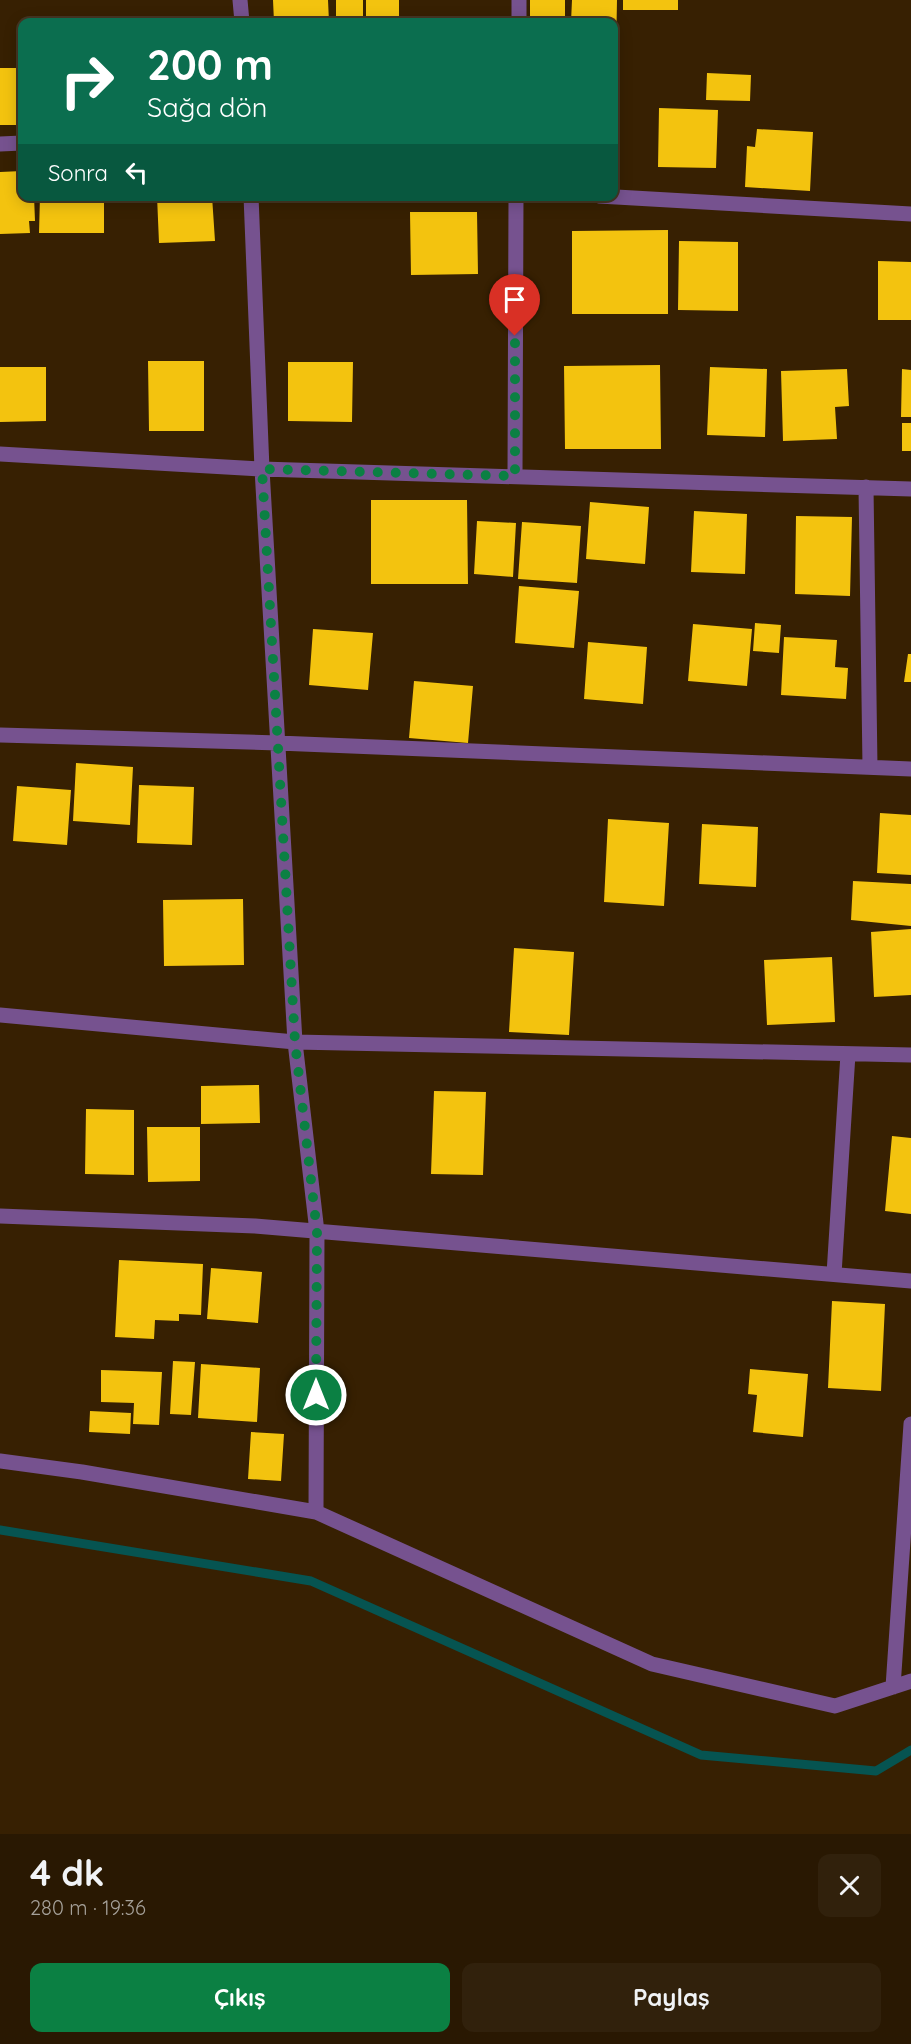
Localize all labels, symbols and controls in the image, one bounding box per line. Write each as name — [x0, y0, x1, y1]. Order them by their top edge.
text: 200 m — [147, 38, 273, 91]
icon: right — [48, 42, 126, 120]
text: Sağa dön — [147, 90, 267, 124]
icon: left — [120, 156, 153, 189]
text: Sonra — [48, 159, 108, 187]
pin — [489, 274, 540, 336]
icon: arrive — [498, 283, 531, 316]
position arrow — [284, 1363, 348, 1427]
text: 4 dk — [30, 1850, 104, 1895]
button: close — [818, 1854, 881, 1917]
text: 280 m · 19:36 — [30, 1895, 146, 1920]
button: Çıkış — [30, 1963, 450, 2032]
button: Paylaş — [462, 1963, 881, 2032]

